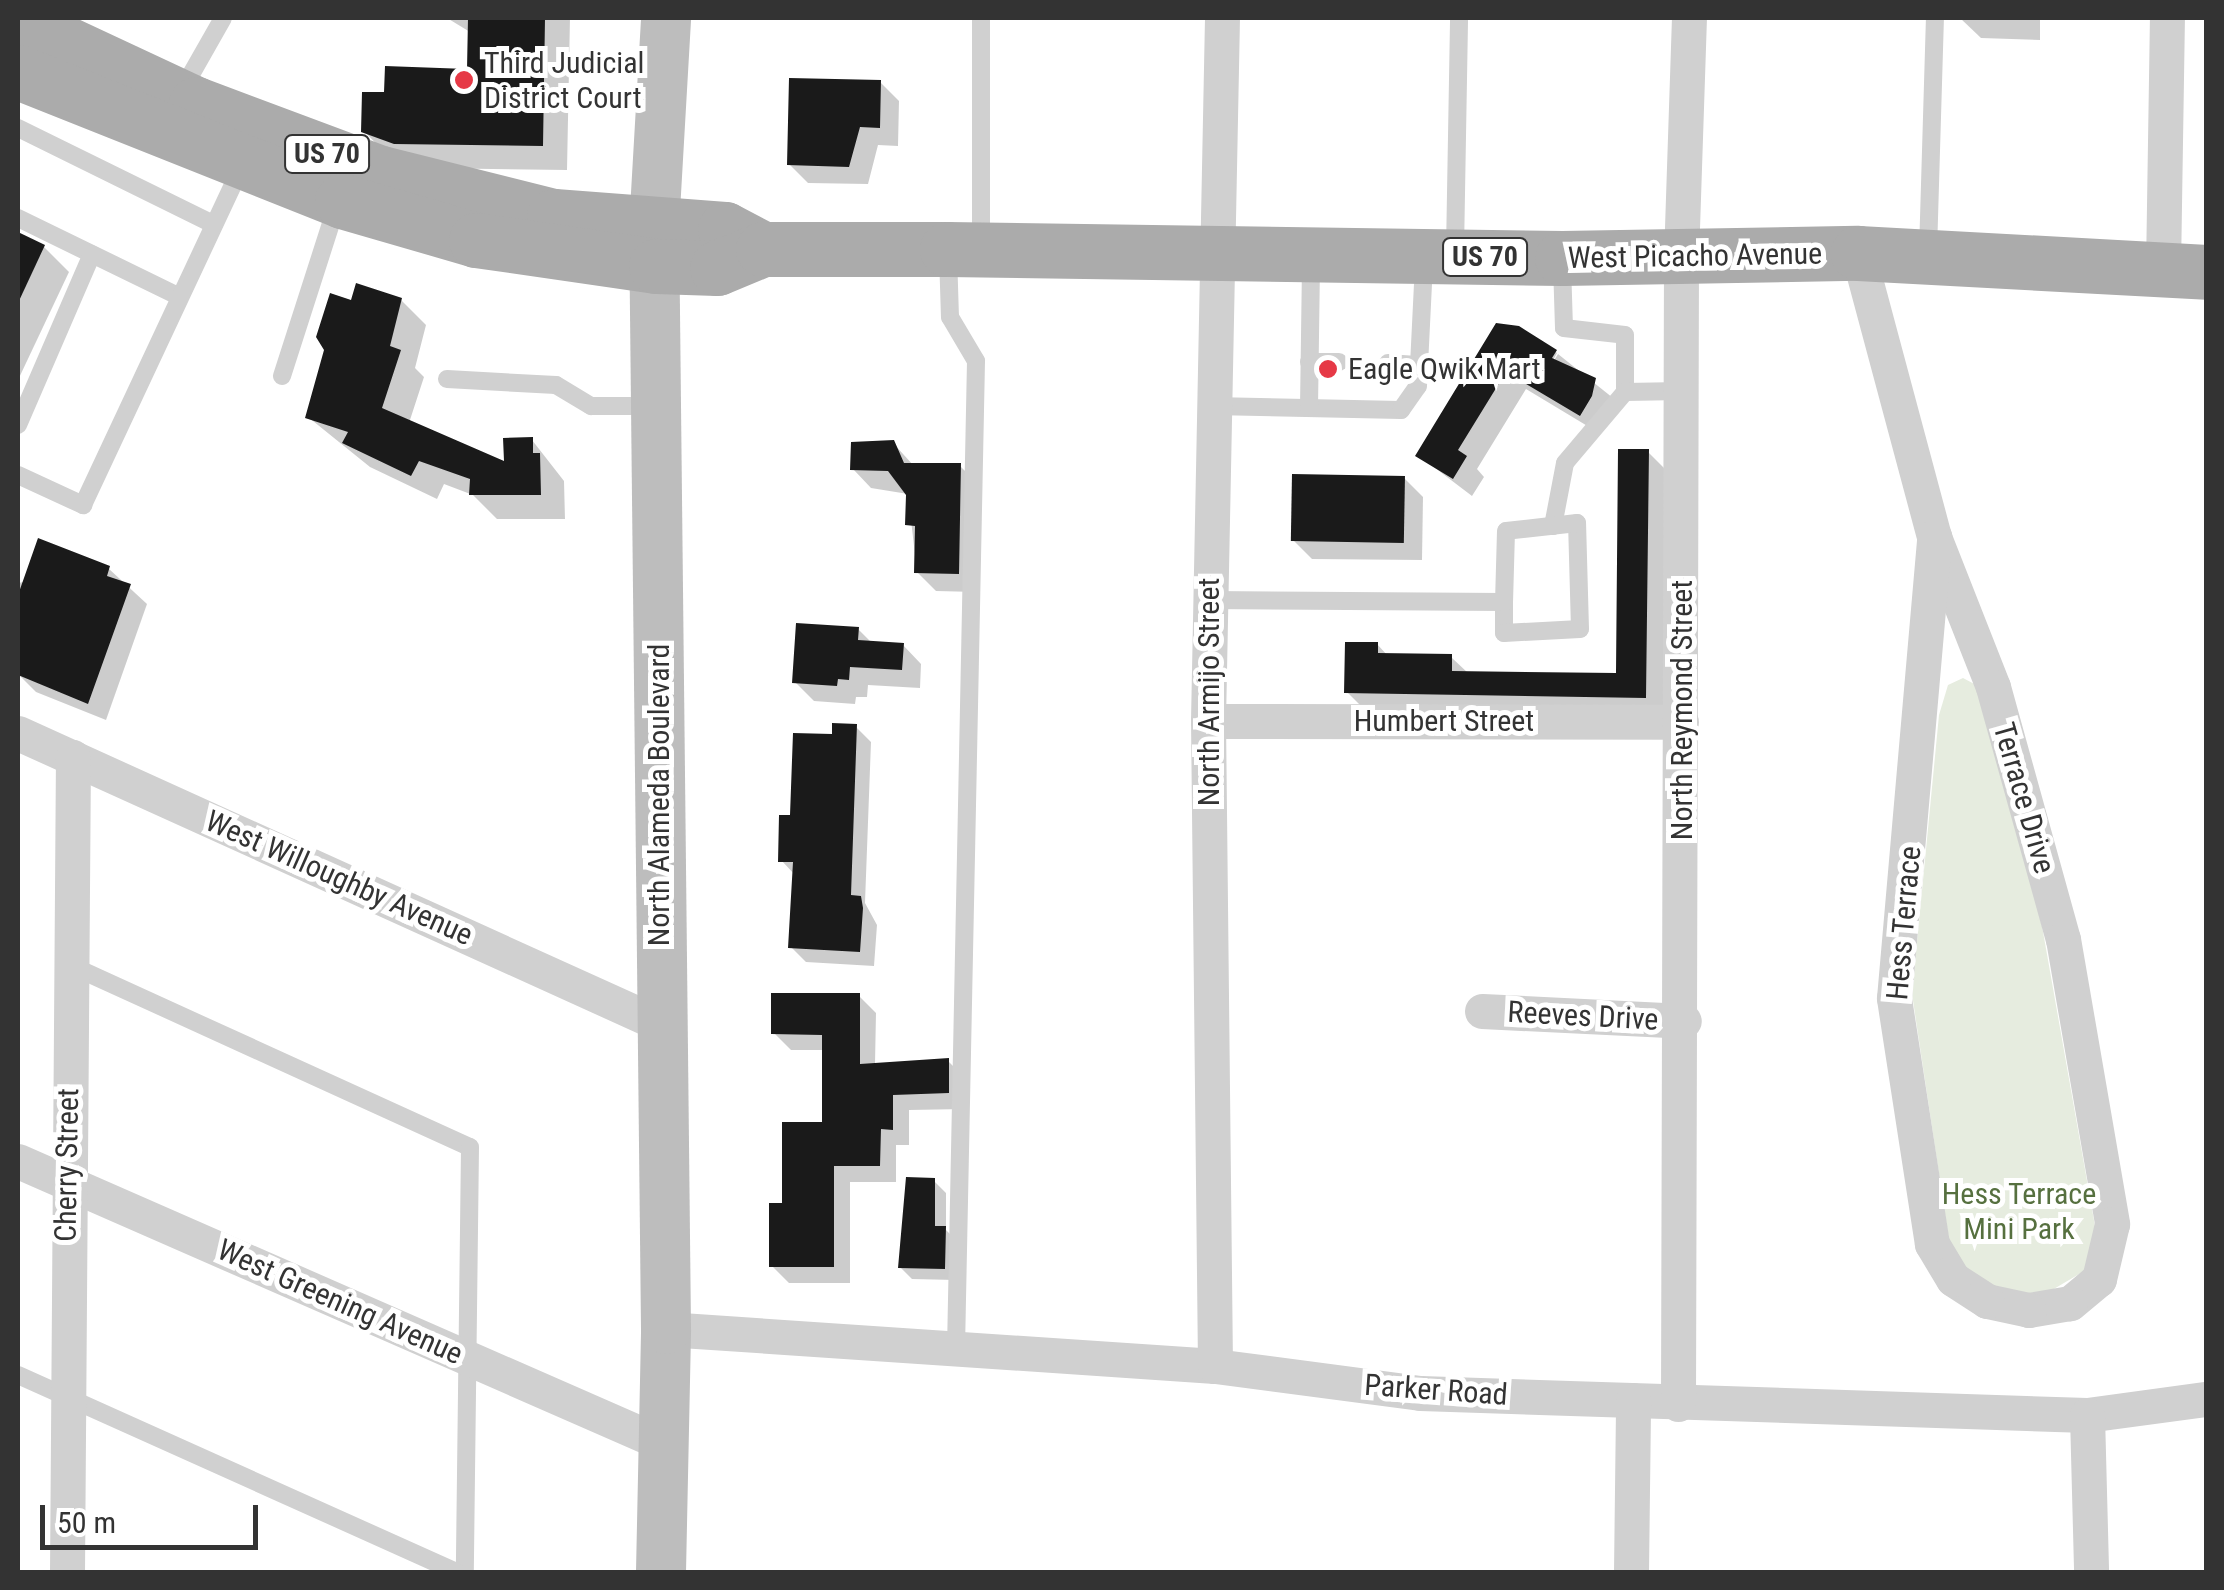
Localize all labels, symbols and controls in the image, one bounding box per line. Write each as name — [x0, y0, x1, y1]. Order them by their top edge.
place label: Third Judicial District Court — [484, 45, 644, 116]
marker: Third Judicial District Court — [453, 69, 475, 91]
road number: US 70 — [282, 131, 372, 177]
road number: US 70 — [1440, 234, 1530, 280]
street label: West Picacho Avenue — [1568, 236, 1822, 276]
place label: Eagle Qwik Mart — [1348, 351, 1541, 387]
marker: Eagle Qwik Mart — [1317, 358, 1339, 380]
street label: North Armijo Street — [1191, 578, 1227, 806]
street label: North Reymond Street — [1664, 580, 1700, 840]
street label: North Alameda Boulevard — [641, 644, 677, 946]
street label: Humbert Street — [1354, 703, 1534, 739]
street label: Terrace Drive — [1985, 719, 2063, 877]
street label: West Willoughby Avenue — [200, 803, 478, 953]
street label: Hess Terrace — [1879, 844, 1929, 1002]
street label: Reeves Drive — [1507, 994, 1659, 1038]
street label: Cherry Street — [48, 1088, 86, 1242]
park label: Hess Terrace Mini Park — [1941, 1176, 2097, 1246]
street label: West Greening Avenue — [212, 1232, 468, 1372]
street label: Parker Road — [1363, 1367, 1509, 1413]
scale bar — [45, 1485, 262, 1547]
text: 50 m — [57, 1505, 116, 1540]

